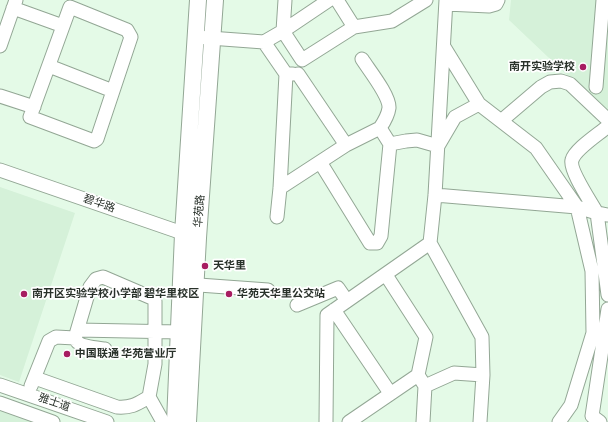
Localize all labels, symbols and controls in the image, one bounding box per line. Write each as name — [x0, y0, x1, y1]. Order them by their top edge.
place label: 南开实验学校 — [509, 60, 575, 74]
marker: 南开实验学校 — [578, 62, 588, 72]
street label: 碧华路 — [81, 192, 117, 216]
street label: 华苑路 — [192, 194, 208, 228]
place label: 天华里 — [213, 259, 246, 273]
marker: 天华里 — [200, 261, 210, 271]
place label: 南开区实验学校小学部 碧华里校区 — [32, 287, 199, 301]
place label: 华苑天华里公交站 — [237, 287, 325, 301]
marker: 南开区实验学校小学部 碧华里校区 — [19, 289, 29, 299]
marker: 华苑天华里公交站 — [224, 289, 234, 299]
place label: 中国联通 华苑营业厅 — [75, 347, 176, 361]
marker: 中国联通 华苑营业厅 — [62, 349, 72, 359]
street label: 雅士道 — [36, 391, 72, 415]

